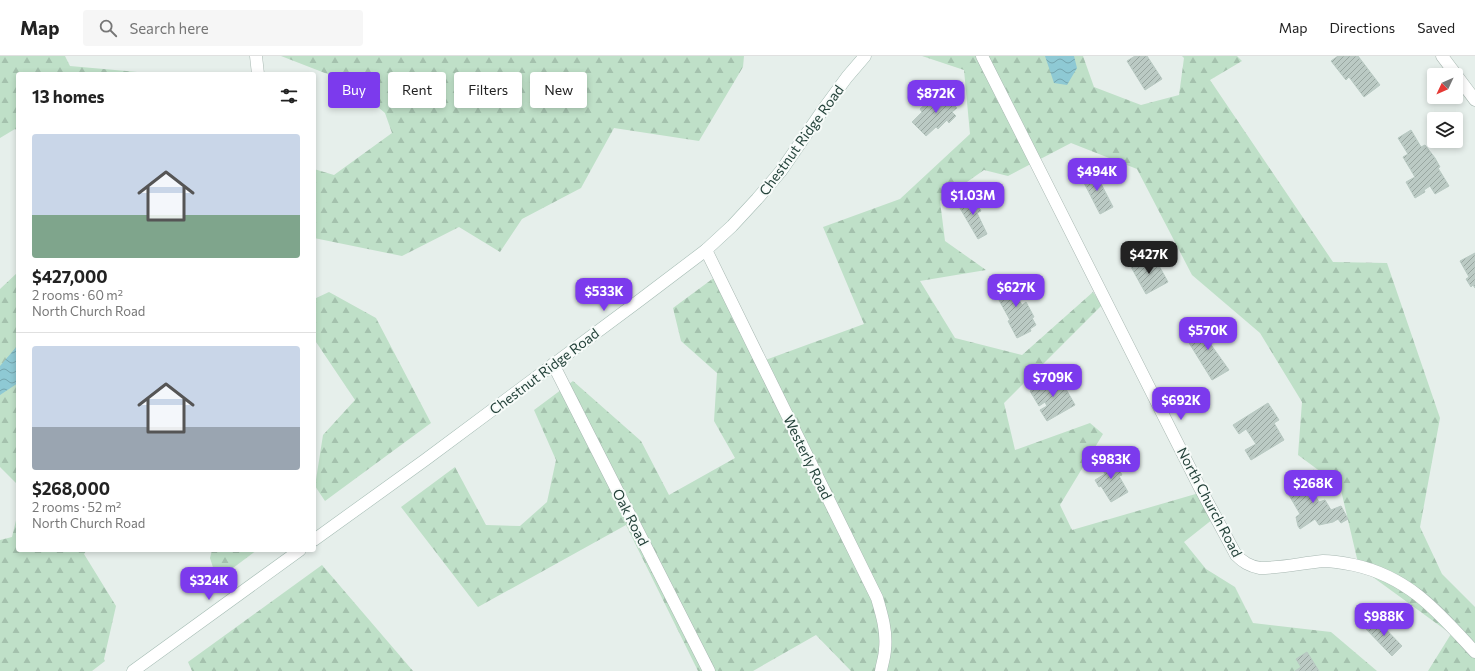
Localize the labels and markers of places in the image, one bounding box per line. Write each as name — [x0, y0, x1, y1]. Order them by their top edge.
pin: $872K — [908, 80, 964, 114]
pin: $494K — [1069, 158, 1125, 192]
pin: $1.03M — [940, 182, 1006, 216]
pin: $427K — [1121, 241, 1177, 275]
pin: $627K — [988, 274, 1044, 308]
pin: $533K — [576, 278, 632, 312]
pin: $570K — [1180, 317, 1236, 351]
pin: $709K — [1025, 364, 1081, 398]
pin: $692K — [1153, 387, 1209, 421]
pin: $983K — [1083, 446, 1139, 480]
pin: $268K — [1285, 470, 1341, 504]
pin: $324K — [181, 567, 237, 601]
pin: $988K — [1356, 603, 1412, 637]

